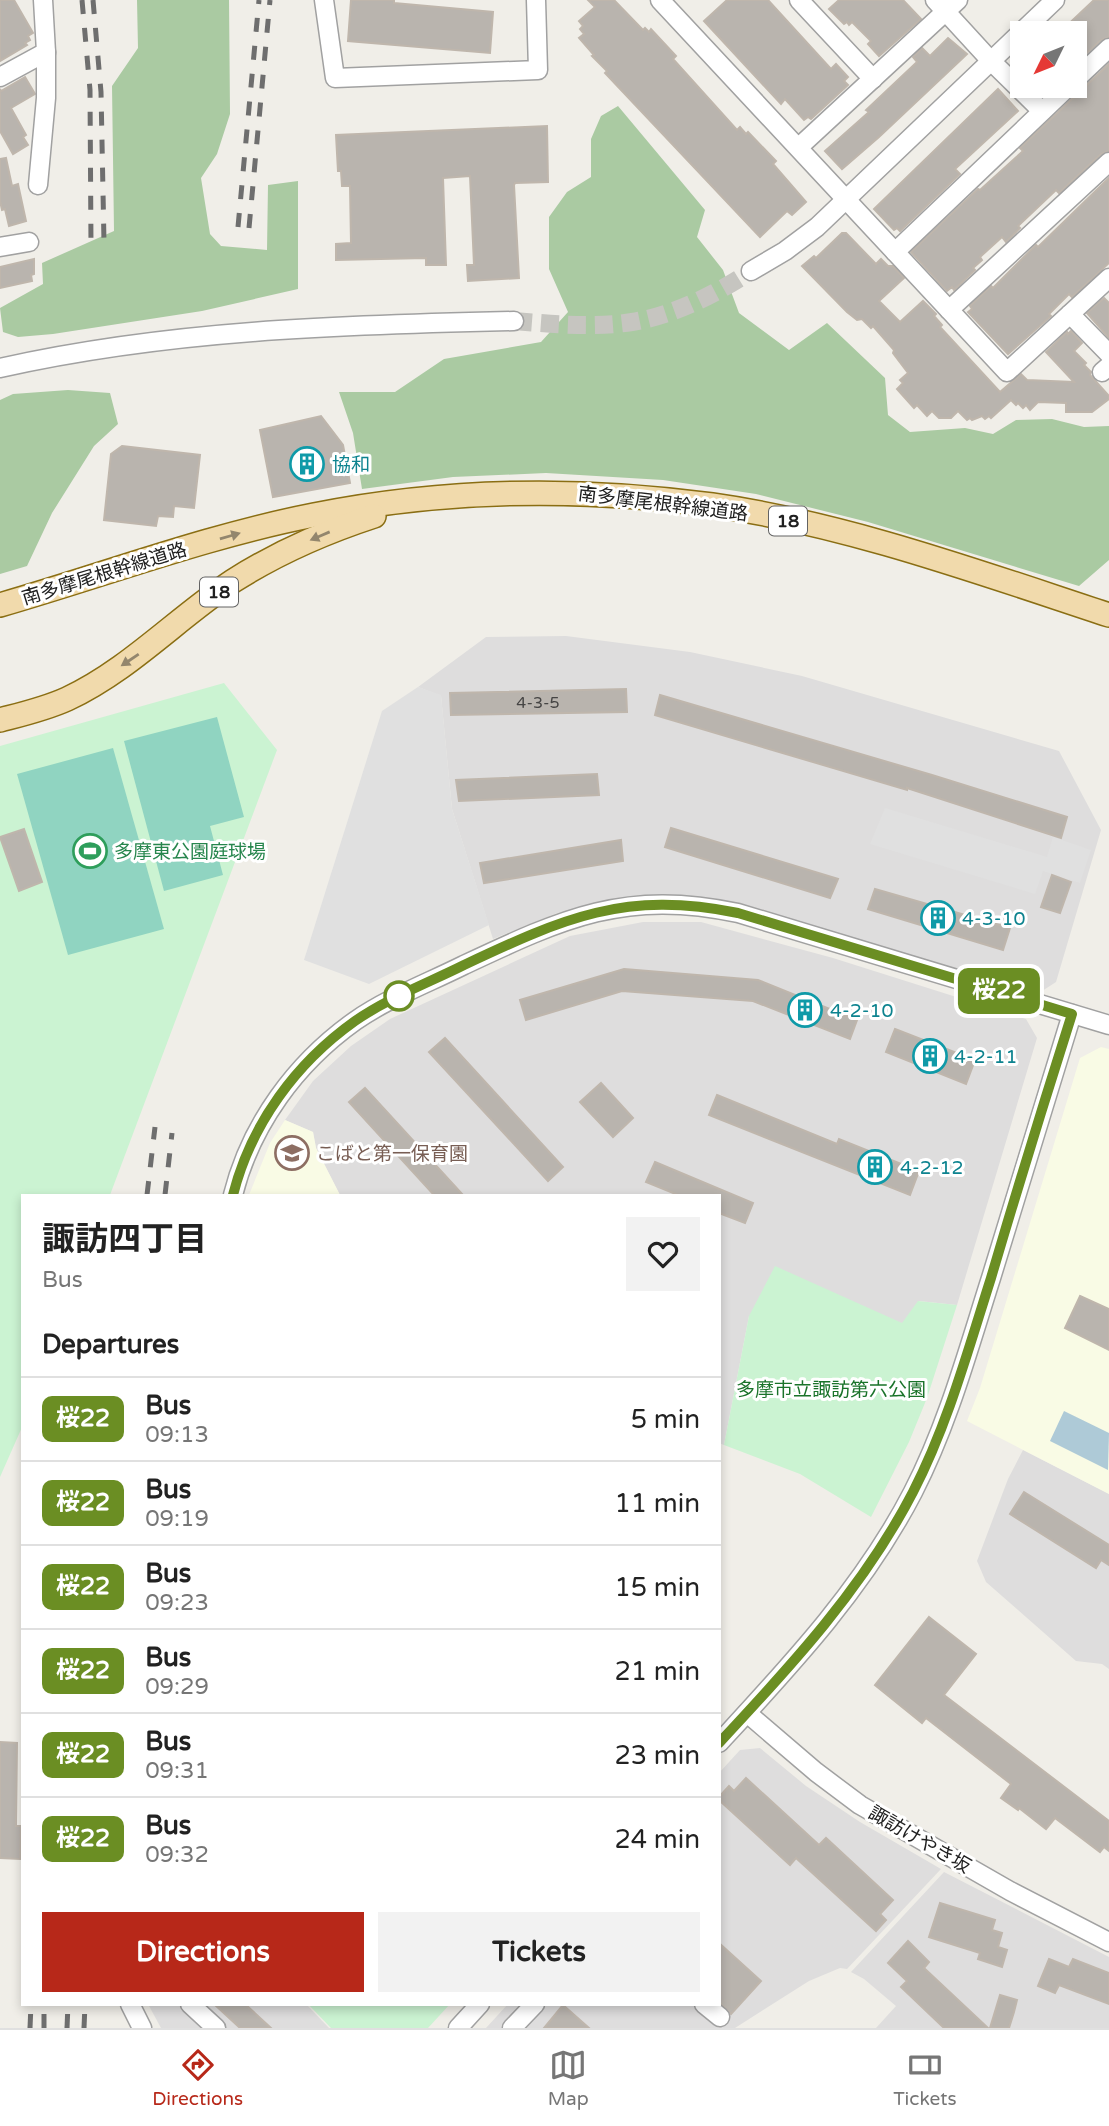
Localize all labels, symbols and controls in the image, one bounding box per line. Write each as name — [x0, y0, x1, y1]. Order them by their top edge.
north arrow — [1010, 21, 1087, 98]
map controls — [1010, 21, 1087, 98]
building icon: 協和 — [288, 445, 326, 483]
place label: 協和 — [332, 454, 370, 476]
street label: 南多摩尾根幹線道路 — [577, 483, 749, 525]
road number: 18 — [769, 506, 807, 536]
one-way arrow — [219, 530, 241, 541]
one-way arrow — [309, 531, 330, 542]
street label: 南多摩尾根幹線道路 — [19, 538, 189, 609]
road number: 18 — [200, 578, 238, 606]
one-way arrow — [121, 653, 140, 666]
house number: 4-3-5 — [516, 693, 560, 713]
sports icon: 多摩東公園庭球場 — [71, 832, 109, 870]
place label: 多摩東公園庭球場 — [114, 841, 266, 863]
building icon: 4-3-10 — [919, 899, 957, 937]
place label: 4-3-10 — [962, 908, 1025, 930]
line badge: 桜22 — [959, 968, 1039, 1014]
text: 桜22 — [972, 976, 1026, 1005]
unlabelled marker — [384, 981, 414, 1011]
building icon: 4-2-10 — [786, 991, 824, 1029]
place label: 4-2-10 — [830, 1000, 893, 1022]
building icon: 4-2-11 — [911, 1037, 949, 1075]
place label: 4-2-11 — [954, 1046, 1017, 1068]
school or university icon: こばと第一保育園 — [273, 1134, 311, 1172]
place label: こばと第一保育園 — [316, 1143, 468, 1165]
building icon: 4-2-12 — [856, 1148, 894, 1186]
place label: 4-2-12 — [900, 1157, 963, 1179]
button: heart — [626, 1217, 700, 1291]
text: 諏訪四丁目 — [42, 1220, 207, 1259]
text: Bus — [42, 1266, 83, 1294]
text: Departures — [42, 1329, 179, 1360]
park label: 多摩市立諏訪第六公園 — [736, 1379, 926, 1401]
text: Bus — [145, 1390, 191, 1421]
text: 桜22 — [56, 1404, 110, 1433]
text: 5 min — [631, 1404, 700, 1435]
text: 09:13 — [145, 1421, 209, 1449]
text: Bus — [145, 1474, 191, 1505]
text: 桜22 — [56, 1488, 110, 1517]
text: 11 min — [614, 1488, 700, 1519]
text: 09:19 — [145, 1505, 209, 1533]
text: Bus — [145, 1558, 191, 1589]
text: 桜22 — [56, 1572, 110, 1601]
text: 15 min — [614, 1572, 700, 1603]
text: 09:23 — [145, 1589, 209, 1617]
text: Bus — [145, 1642, 191, 1673]
text: 桜22 — [56, 1656, 110, 1685]
text: 21 min — [614, 1656, 700, 1687]
text: 09:29 — [145, 1673, 209, 1701]
text: Bus — [145, 1726, 191, 1757]
text: 桜22 — [56, 1740, 110, 1769]
text: 23 min — [614, 1740, 700, 1771]
text: 09:31 — [145, 1757, 209, 1785]
street label: 諏訪けやき坂 — [865, 1802, 974, 1878]
text: Bus — [145, 1810, 191, 1841]
text: 桜22 — [56, 1824, 110, 1853]
text: 24 min — [614, 1824, 700, 1855]
text: 09:32 — [145, 1841, 209, 1869]
button: Directions — [42, 1912, 364, 1992]
button: Tickets — [378, 1912, 700, 1992]
tab: Directions — [152, 2046, 243, 2110]
tab: Map — [548, 2046, 589, 2110]
tab: Tickets — [893, 2046, 957, 2110]

